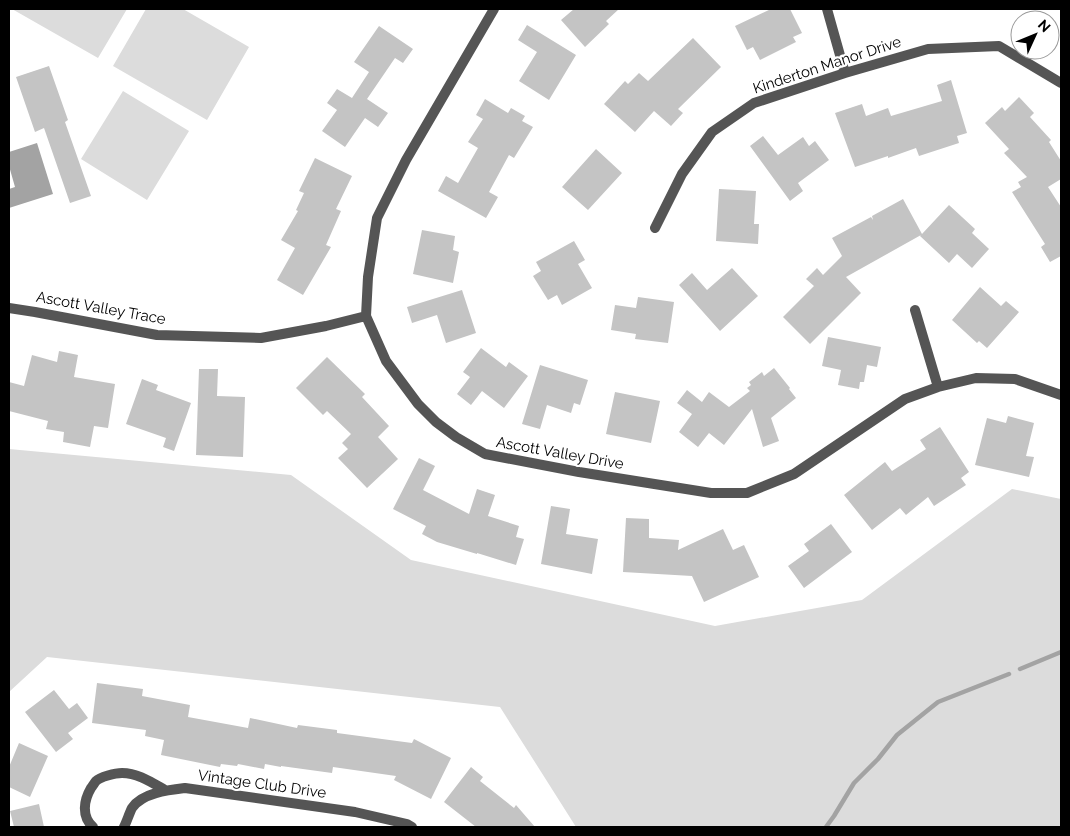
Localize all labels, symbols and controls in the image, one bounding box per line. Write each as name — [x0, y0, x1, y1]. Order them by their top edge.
north arrow — [1010, 10, 1060, 60]
text: N — [1035, 17, 1054, 35]
street label: Kinderton Manor Drive — [751, 32, 904, 97]
street label: Ascott Valley Trace — [35, 288, 167, 328]
street label: Ascott Valley Drive — [495, 433, 625, 473]
street label: Vintage Club Drive — [197, 766, 327, 802]

